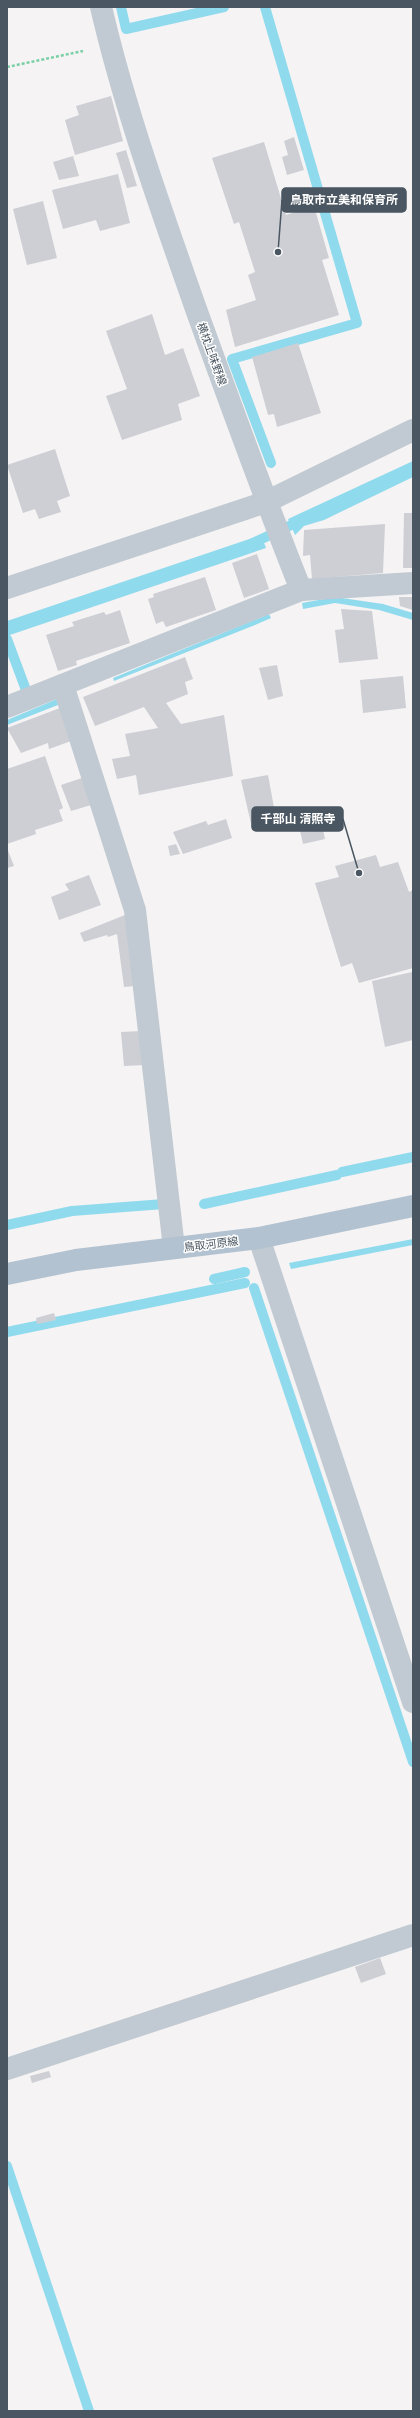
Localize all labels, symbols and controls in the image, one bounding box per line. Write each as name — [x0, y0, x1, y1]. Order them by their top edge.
callout: 鳥取市立美和保育所 — [282, 188, 406, 212]
text: 鳥取市立美和保育所 — [290, 192, 398, 207]
street label: 横枕上味野線 — [194, 321, 230, 387]
callout: 千部山 清照寺 — [252, 807, 343, 831]
text: 千部山 清照寺 — [261, 811, 335, 826]
street label: 鳥取河原線 — [183, 1234, 239, 1254]

